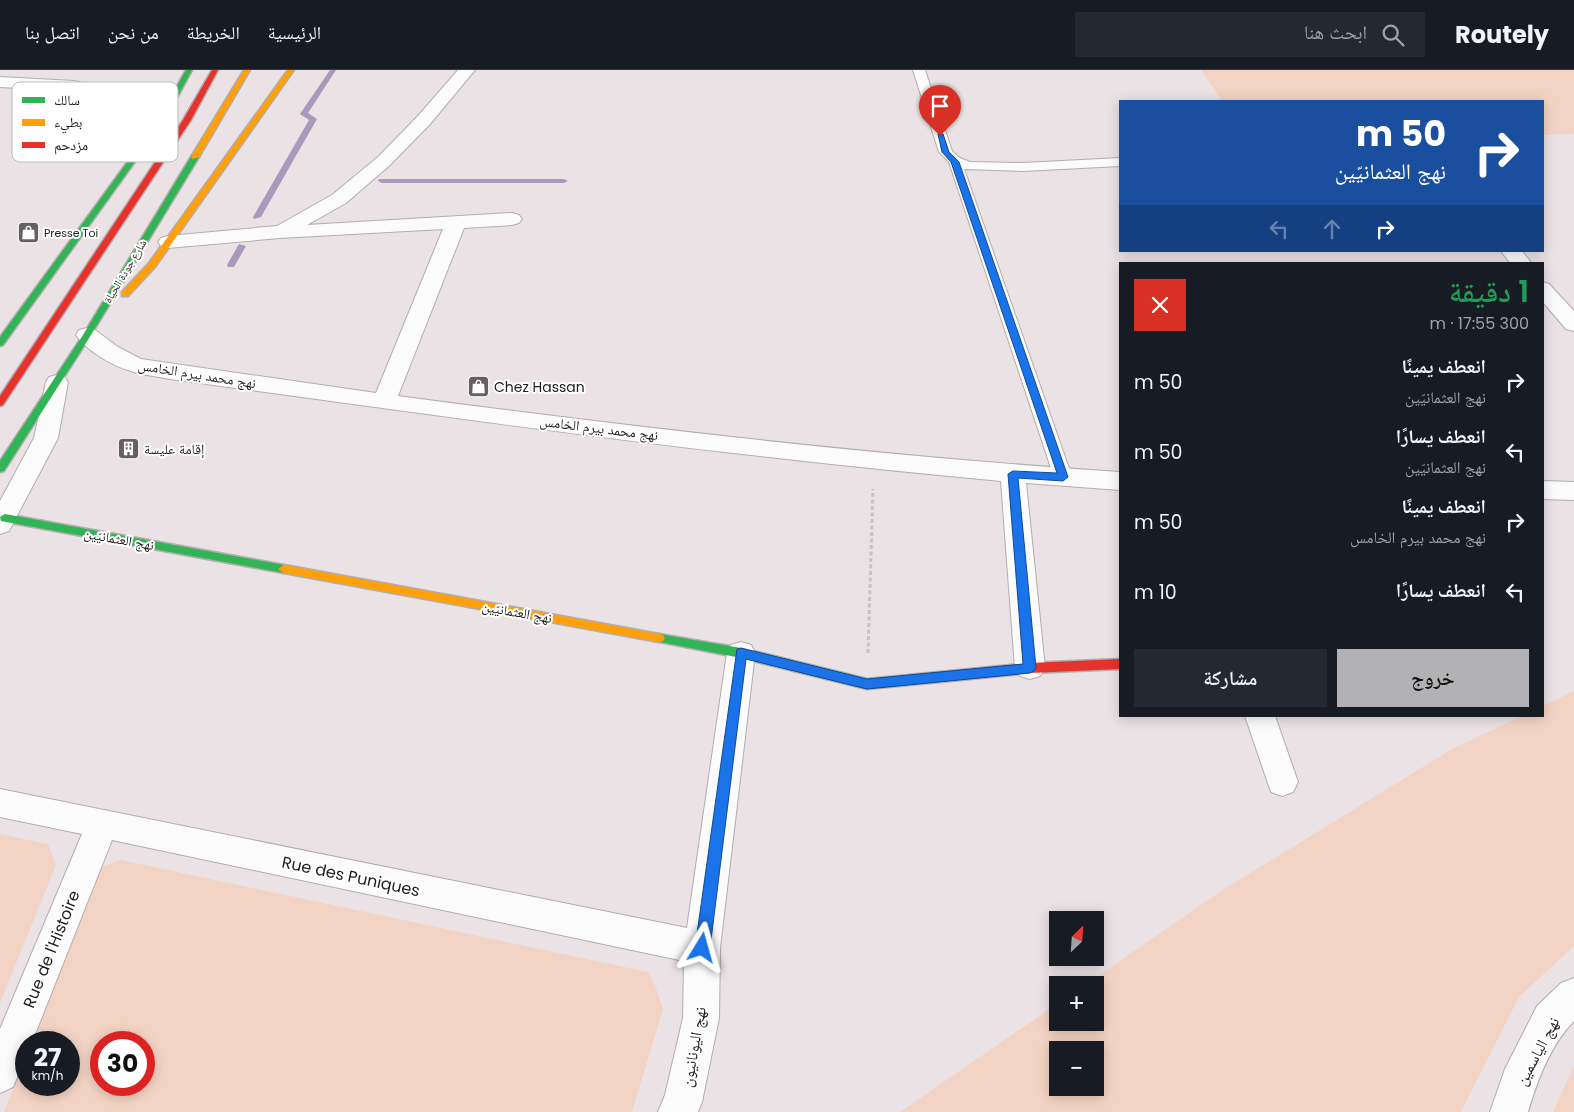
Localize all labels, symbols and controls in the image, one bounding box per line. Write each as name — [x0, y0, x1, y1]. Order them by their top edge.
search box — [1075, 12, 1425, 57]
text: Routely — [1455, 18, 1549, 51]
text: ابحث هنا — [1304, 19, 1367, 46]
text: اتصل بنا — [25, 20, 80, 45]
text: من نحن — [108, 20, 159, 45]
text: الخريطة — [187, 20, 240, 45]
text: الرئيسية — [268, 20, 321, 45]
icon: search — [1379, 21, 1407, 49]
legend — [12, 82, 178, 162]
pin — [919, 85, 961, 136]
text: سالك — [54, 90, 80, 110]
icon: arrive — [926, 92, 954, 120]
text: 50 m — [1356, 109, 1446, 158]
text: بطيء — [54, 112, 83, 134]
icon: right — [1464, 120, 1529, 185]
text: مزدحم — [54, 135, 88, 155]
text: نهج العثمانيّين — [1335, 156, 1446, 187]
icon: left — [1265, 215, 1293, 243]
icon: ahead — [1318, 215, 1346, 243]
icon: right — [1371, 215, 1399, 243]
shop icon: Presse Toi — [16, 221, 40, 245]
place label: Presse Toi — [44, 225, 99, 241]
street label: شارع جودة الحياة — [100, 236, 150, 306]
text: 1 دقيقة — [1449, 270, 1529, 313]
button: close — [1134, 279, 1186, 331]
text: 300 m · 17:55 — [1429, 312, 1529, 335]
text: انعطف يمينًا — [1401, 353, 1486, 380]
street label: نهج محمد بيرم الخامس — [137, 355, 257, 393]
icon: right — [1501, 368, 1529, 396]
text: 50 m — [1134, 369, 1183, 396]
shop icon: Chez Hassan — [466, 375, 490, 399]
place label: Chez Hassan — [494, 377, 585, 397]
text: نهج العثمانيّين — [1405, 386, 1486, 409]
street label: نهج محمد بيرم الخامس — [539, 411, 659, 445]
text: انعطف يسارًا — [1396, 423, 1486, 450]
building icon: إقامة عليسة — [116, 437, 140, 461]
icon: left — [1501, 438, 1529, 466]
place label: إقامة عليسة — [144, 439, 204, 459]
text: 50 m — [1134, 439, 1183, 466]
text: نهج العثمانيّين — [1405, 456, 1486, 479]
text: انعطف يمينًا — [1401, 493, 1486, 520]
icon: right — [1501, 508, 1529, 536]
text: 50 m — [1134, 509, 1183, 536]
street label: نهج العثمانيّين — [82, 523, 156, 555]
text: نهج محمد بيرم الخامس — [1350, 526, 1486, 549]
text: انعطف يسارًا — [1396, 577, 1486, 604]
icon: left — [1501, 578, 1529, 606]
text: 10 m — [1134, 579, 1177, 606]
street label: نهج العثمانيّين — [480, 596, 554, 628]
button: مشاركة — [1134, 649, 1327, 707]
button: خروج — [1337, 649, 1529, 707]
street label: Rue des Puniques — [280, 851, 422, 902]
street label: Rue de l'Histoire — [17, 887, 86, 1011]
north arrow — [1049, 911, 1104, 966]
map controls — [1049, 911, 1104, 1096]
position arrow — [675, 921, 727, 973]
button: + — [1049, 976, 1104, 1031]
street label: نهج اليونانيون — [675, 1005, 712, 1089]
street label: نهج الياسمين — [1510, 1013, 1565, 1090]
speed limit sign: 30 — [90, 1031, 155, 1096]
text: 27 — [34, 1040, 61, 1075]
button: − — [1049, 1041, 1104, 1096]
text: km/h — [32, 1067, 63, 1084]

